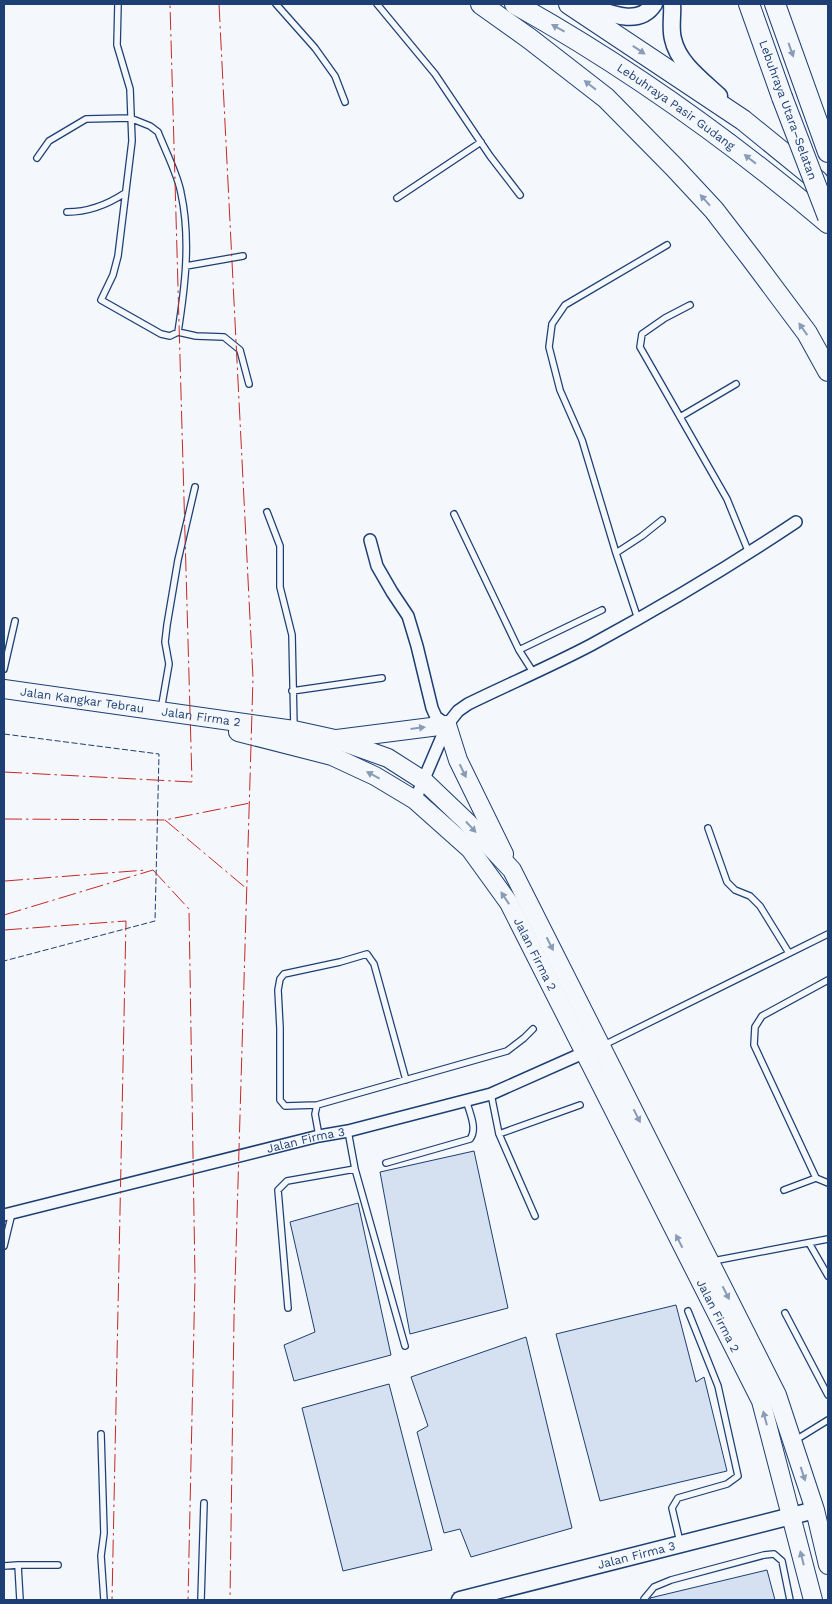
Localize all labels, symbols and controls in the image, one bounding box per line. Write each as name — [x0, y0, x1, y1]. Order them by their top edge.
one-way arrow — [551, 24, 566, 32]
street label: Lebuhraya Utara–Selatan — [756, 38, 820, 182]
one-way arrow — [788, 42, 795, 57]
one-way arrow — [632, 46, 646, 55]
street label: Lebuhraya Pasir Gudang — [614, 61, 738, 153]
one-way arrow — [584, 80, 597, 91]
one-way arrow — [744, 154, 757, 165]
one-way arrow — [699, 195, 711, 207]
one-way arrow — [798, 323, 808, 336]
street label: Jalan Kangkar Tebrau — [19, 684, 145, 716]
street label: Jalan Firma 2 — [161, 704, 242, 729]
one-way arrow — [411, 724, 427, 732]
one-way arrow — [459, 763, 467, 778]
one-way arrow — [366, 771, 380, 779]
one-way arrow — [465, 821, 477, 833]
one-way arrow — [500, 891, 510, 905]
street label: Jalan Firma 2 — [511, 916, 559, 993]
one-way arrow — [546, 937, 554, 952]
one-way arrow — [633, 1109, 641, 1123]
street label: Jalan Firma 3 — [265, 1125, 346, 1156]
one-way arrow — [675, 1234, 683, 1248]
street label: Jalan Firma 2 — [694, 1277, 742, 1355]
one-way arrow — [722, 1285, 730, 1300]
one-way arrow — [761, 1411, 769, 1426]
one-way arrow — [800, 1466, 807, 1481]
street label: Jalan Firma 3 — [596, 1539, 677, 1572]
one-way arrow — [798, 1551, 806, 1566]

